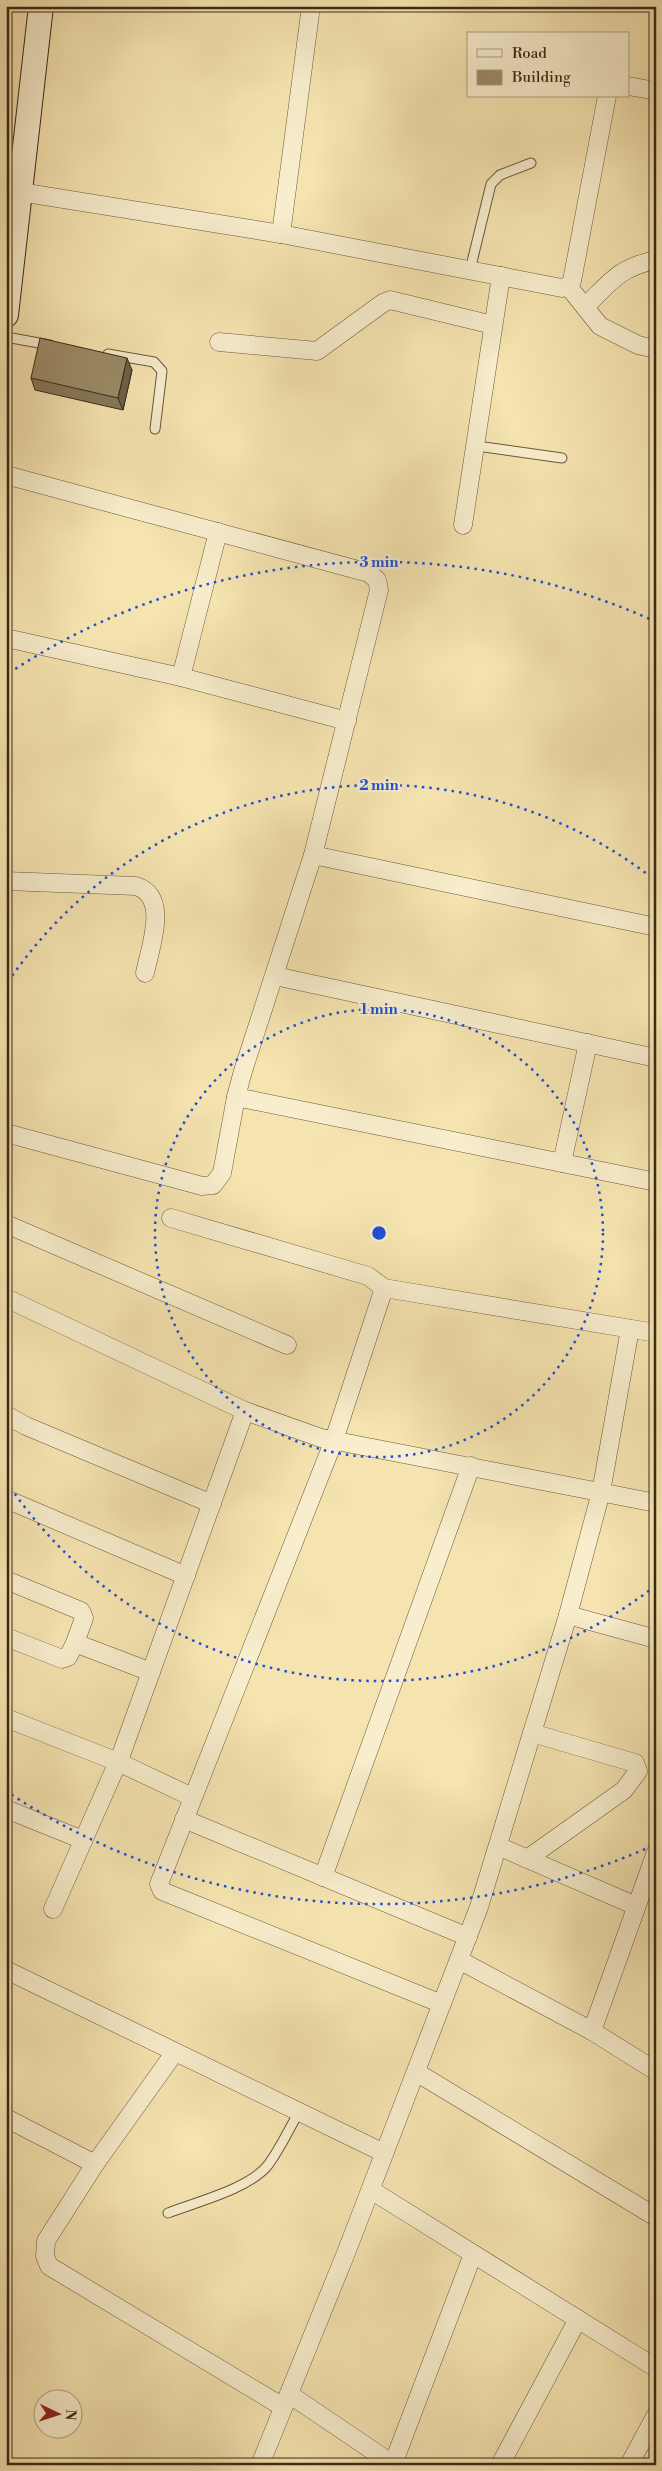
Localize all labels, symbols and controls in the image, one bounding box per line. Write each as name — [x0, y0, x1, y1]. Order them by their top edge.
legend — [467, 32, 630, 98]
text: Road — [512, 44, 547, 63]
text: Building — [511, 68, 571, 87]
text: 3 min — [359, 553, 399, 572]
text: 2 min — [359, 776, 399, 795]
text: 1 min — [360, 1000, 398, 1019]
centre of rings — [370, 1224, 388, 1242]
north arrow — [32, 2388, 82, 2438]
text: N — [61, 2409, 79, 2421]

